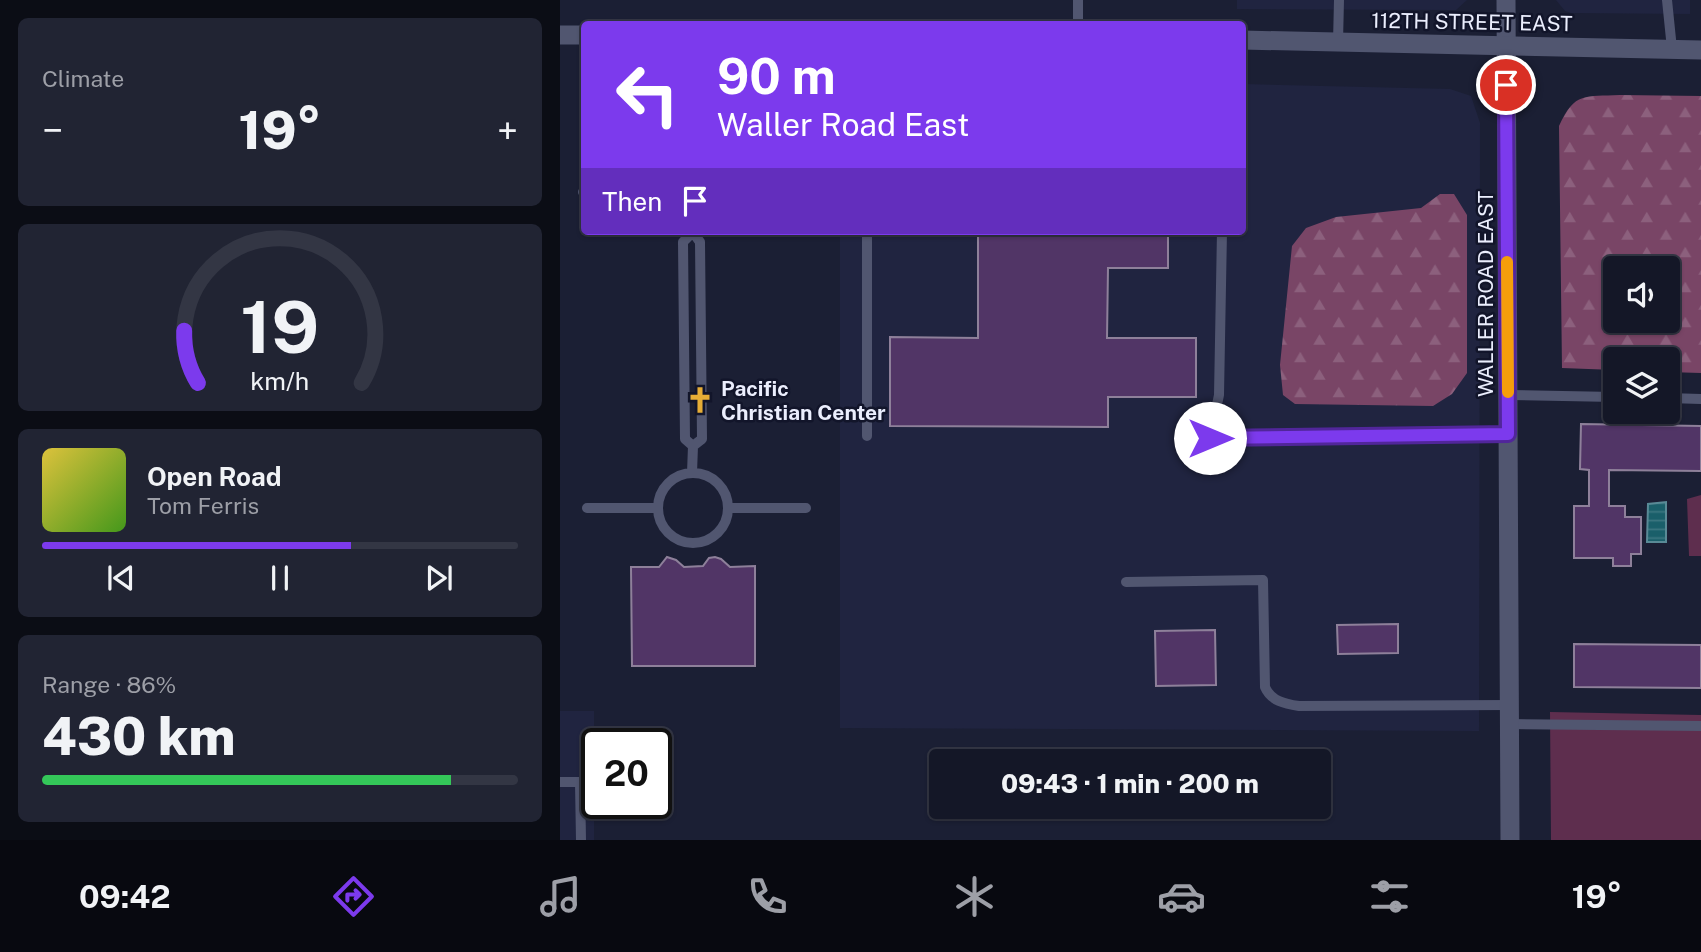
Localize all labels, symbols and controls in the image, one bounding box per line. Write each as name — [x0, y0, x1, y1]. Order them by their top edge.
street label: 112TH STREET EAST — [1371, 8, 1573, 36]
text: 90 m — [717, 47, 836, 105]
icon: left — [602, 49, 693, 140]
pin — [1476, 55, 1536, 115]
text: Climate — [42, 65, 124, 92]
icon: arrive — [1487, 66, 1525, 104]
text: 19° — [239, 100, 321, 161]
text: Waller Road East — [717, 106, 969, 143]
text: − — [42, 108, 63, 153]
text: + — [497, 108, 518, 153]
icon: arrive — [676, 182, 714, 220]
text: Then — [602, 186, 662, 217]
street label: WALLER ROAD EAST — [1473, 191, 1498, 397]
map controls — [1603, 256, 1680, 424]
button: sound — [1603, 256, 1680, 333]
text: 19 — [240, 285, 320, 370]
button: layers — [1603, 347, 1680, 424]
text: km/h — [251, 366, 309, 396]
place label: Pacific Christian Center — [721, 376, 886, 425]
church icon: Pacific Christian Center — [685, 385, 715, 415]
position arrow — [1173, 401, 1247, 475]
text: Open Road — [147, 461, 282, 492]
text: Tom Ferris — [147, 492, 259, 519]
icon: previous — [102, 559, 140, 597]
icon: pause — [261, 559, 299, 597]
icon: next — [420, 559, 458, 597]
text: Range · 86% — [42, 671, 176, 698]
text: 430 km — [42, 706, 236, 767]
speed limit sign: 20 — [581, 728, 672, 819]
text: 09:43 · 1 min · 200 m — [1001, 768, 1259, 799]
icon: directions — [329, 872, 378, 921]
icon: music — [536, 872, 585, 921]
icon: phone — [743, 872, 792, 921]
icon: climate — [950, 872, 999, 921]
icon: car — [1157, 872, 1206, 921]
icon: filters — [1365, 872, 1414, 921]
text: 09:42 — [79, 878, 171, 915]
text: 19° — [1572, 878, 1622, 915]

